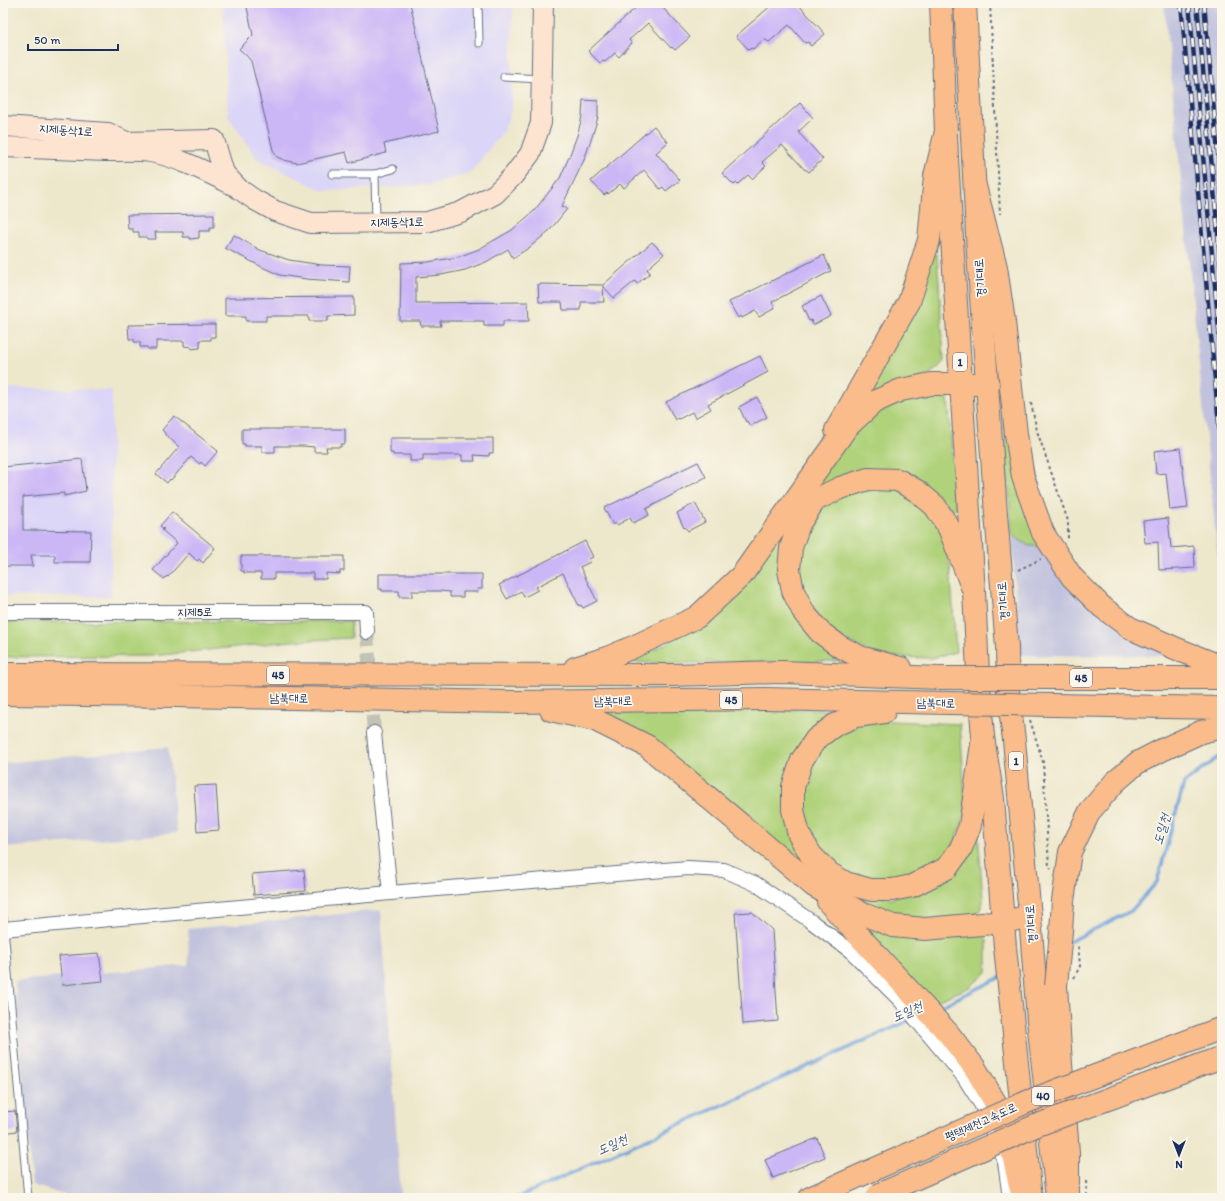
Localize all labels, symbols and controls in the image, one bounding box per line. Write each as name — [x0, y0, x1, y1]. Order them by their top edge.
scale bar — [28, 26, 118, 52]
text: 50 m — [34, 33, 60, 47]
street label: 지제동삭1로 — [39, 121, 93, 139]
street label: 지제동삭1로 — [370, 215, 424, 229]
street label: 경기대로 — [972, 258, 988, 298]
road number: 1 — [953, 353, 967, 371]
street label: 경기대로 — [994, 581, 1012, 621]
street label: 지제5로 — [177, 605, 213, 619]
road number: 45 — [267, 666, 289, 684]
road number: 45 — [1070, 669, 1092, 687]
street label: 남북대로 — [270, 691, 308, 705]
road number: 45 — [720, 691, 742, 709]
street label: 남북대로 — [594, 694, 632, 708]
street label: 남북대로 — [917, 696, 955, 710]
road number: 1 — [1009, 752, 1023, 770]
water label: 도일천 — [1150, 811, 1173, 846]
street label: 경기대로 — [1022, 904, 1040, 944]
water label: 도일천 — [890, 998, 926, 1025]
road number: 40 — [1032, 1087, 1054, 1105]
street label: 평택제천고속도로 — [943, 1100, 1019, 1144]
water label: 도일천 — [595, 1131, 631, 1158]
north arrow — [1159, 1135, 1199, 1175]
text: N — [1175, 1158, 1183, 1171]

